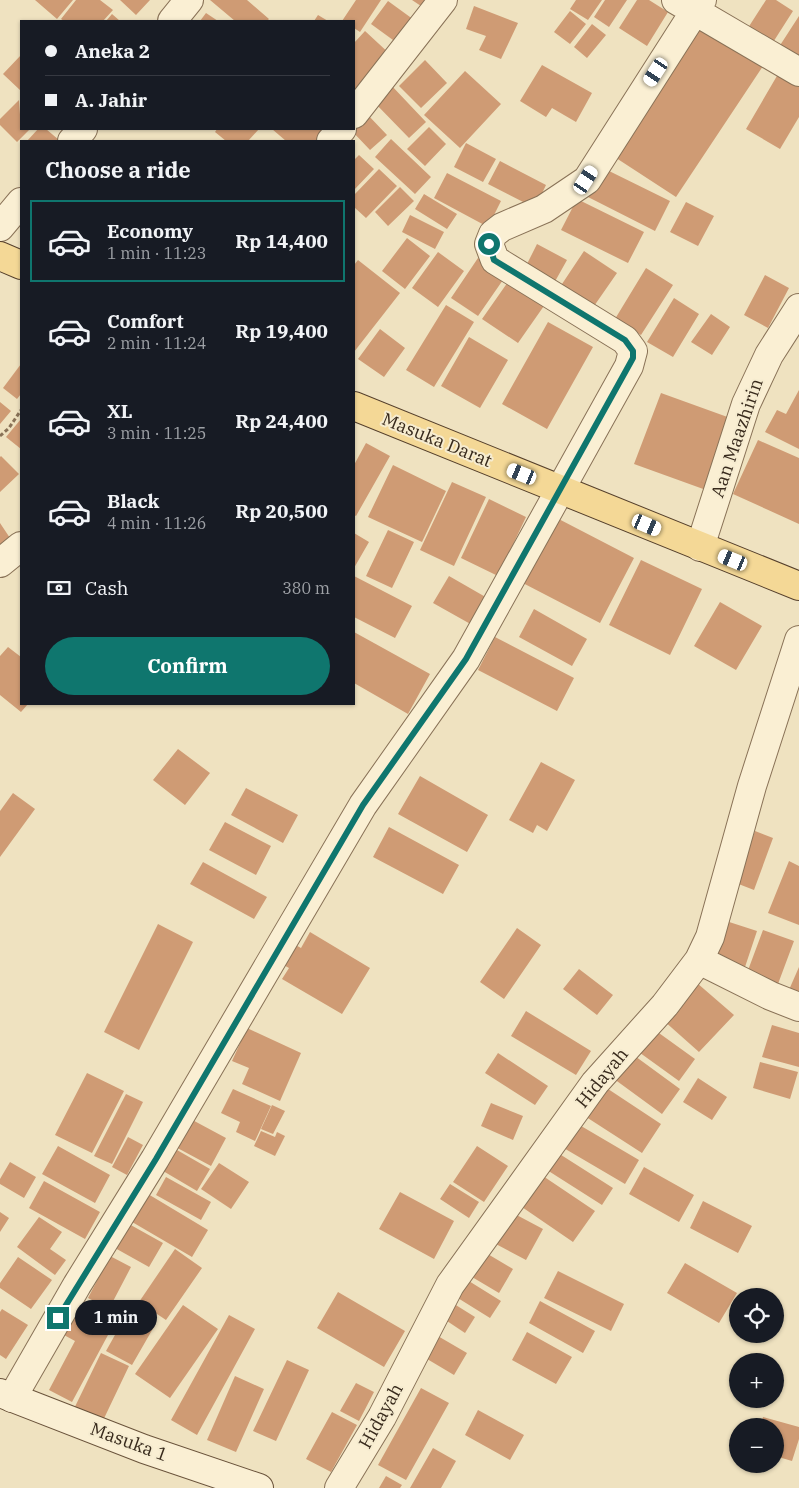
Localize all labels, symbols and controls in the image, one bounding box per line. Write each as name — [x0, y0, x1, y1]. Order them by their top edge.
text: Aneka 2 — [75, 39, 150, 63]
car — [641, 55, 670, 89]
text: A. Jahir — [75, 88, 147, 112]
text: Choose a ride — [45, 155, 191, 184]
car — [571, 163, 600, 197]
icon: car — [47, 219, 92, 264]
text: Economy — [107, 219, 193, 243]
text: Rp 14,400 — [235, 229, 328, 253]
route start — [478, 233, 500, 255]
text: 1 min · 11:23 — [107, 243, 206, 263]
icon: car — [47, 309, 92, 354]
text: Comfort — [107, 309, 184, 333]
text: Rp 19,400 — [235, 319, 328, 343]
text: 2 min · 11:24 — [107, 333, 206, 353]
street label: Aan Maazhirin — [705, 375, 768, 500]
icon: car — [47, 399, 92, 444]
text: XL — [107, 399, 133, 423]
street label: Masuka Darat — [379, 407, 495, 472]
text: Rp 24,400 — [235, 409, 328, 433]
text: 3 min · 11:25 — [107, 423, 206, 443]
car — [505, 461, 538, 487]
icon: car — [47, 489, 92, 534]
text: Black — [107, 489, 159, 513]
text: Rp 20,500 — [235, 499, 328, 523]
car — [630, 512, 663, 538]
text: 4 min · 11:26 — [107, 513, 206, 533]
car — [716, 547, 749, 573]
icon: cash — [45, 574, 73, 602]
text: Cash — [85, 576, 129, 600]
text: 380 m — [282, 578, 330, 598]
button: Confirm — [45, 637, 330, 695]
street label: Hidayah — [570, 1043, 633, 1112]
map controls — [729, 1288, 784, 1473]
button: locate — [729, 1288, 784, 1343]
callout: 1 min — [76, 1300, 158, 1336]
route end — [47, 1307, 69, 1329]
text: 1 min — [94, 1307, 138, 1327]
button: + — [729, 1353, 784, 1408]
street label: Hidayah — [353, 1379, 408, 1452]
street label: Masuka 1 — [87, 1417, 171, 1466]
button: − — [729, 1418, 784, 1473]

